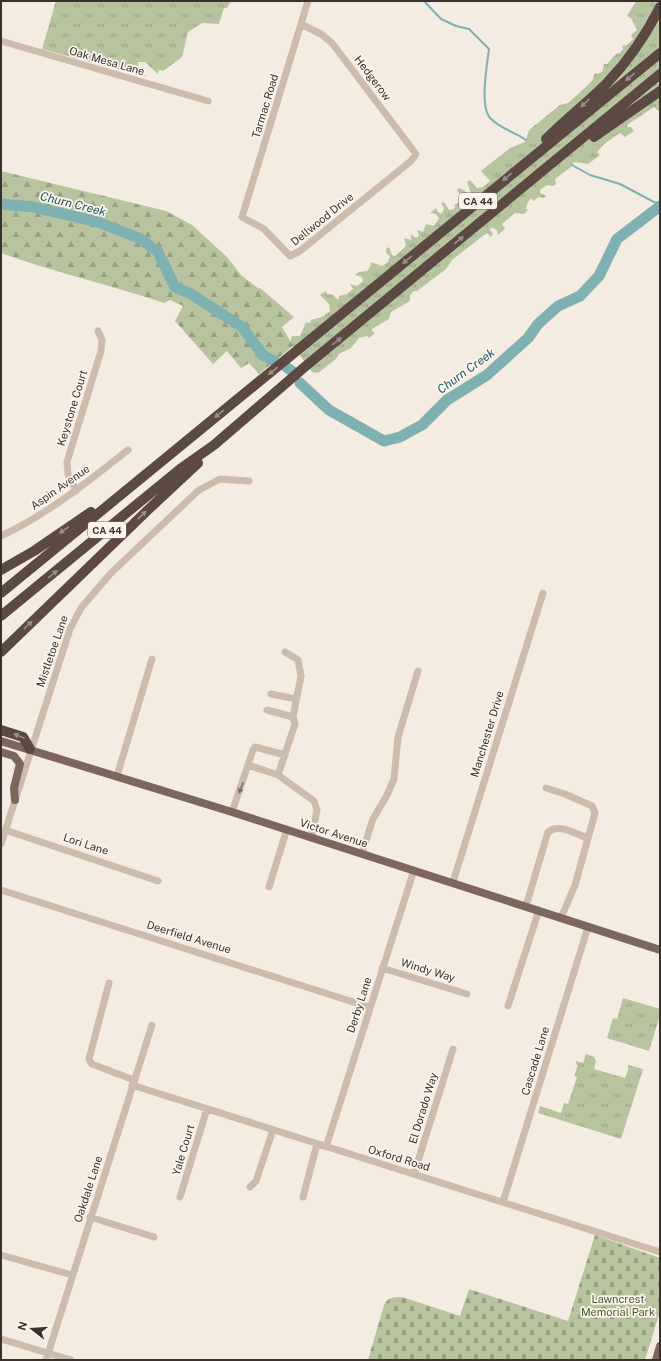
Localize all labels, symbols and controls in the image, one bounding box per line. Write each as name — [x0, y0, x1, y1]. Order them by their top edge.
street label: Oak Mesa Lane — [68, 44, 146, 78]
street label: Hedgerow — [352, 53, 394, 103]
street label: Tarmac Road — [250, 72, 280, 140]
one-way arrow — [625, 73, 635, 82]
one-way arrow — [580, 99, 590, 108]
one-way arrow — [502, 172, 512, 181]
water label: Churn Creek — [38, 189, 108, 219]
street label: Dellwood Drive — [288, 190, 356, 248]
road number: CA 44 — [459, 193, 497, 209]
one-way arrow — [454, 236, 464, 245]
one-way arrow — [402, 255, 412, 264]
one-way arrow — [332, 336, 342, 345]
water label: Churn Creek — [435, 345, 498, 397]
one-way arrow — [268, 366, 278, 375]
street label: Keystone Court — [55, 369, 89, 447]
one-way arrow — [214, 410, 225, 419]
street label: Aspin Avenue — [28, 462, 92, 512]
one-way arrow — [137, 510, 147, 520]
road number: CA 44 — [88, 522, 126, 538]
one-way arrow — [58, 526, 69, 534]
one-way arrow — [48, 569, 58, 578]
street label: Mistletoe Lane — [34, 613, 70, 689]
one-way arrow — [24, 620, 33, 629]
street label: Manchester Drive — [468, 689, 506, 779]
one-way arrow — [13, 733, 24, 739]
one-way arrow — [237, 783, 243, 795]
street label: Victor Avenue — [298, 816, 370, 850]
street label: Lori Lane — [62, 831, 110, 857]
street label: Deerfield Avenue — [145, 918, 233, 956]
street label: Windy Way — [399, 956, 457, 984]
street label: Derby Lane — [344, 976, 374, 1034]
street label: Cascade Lane — [519, 1025, 551, 1097]
street label: El Dorado Way — [406, 1071, 440, 1145]
street label: Yale Court — [170, 1123, 196, 1177]
street label: Oxford Road — [367, 1143, 431, 1173]
street label: Oakdale Lane — [72, 1154, 104, 1224]
park label: Lawncrest Memorial Park — [581, 1293, 655, 1318]
north arrow — [12, 1309, 52, 1349]
text: N — [15, 1320, 29, 1332]

